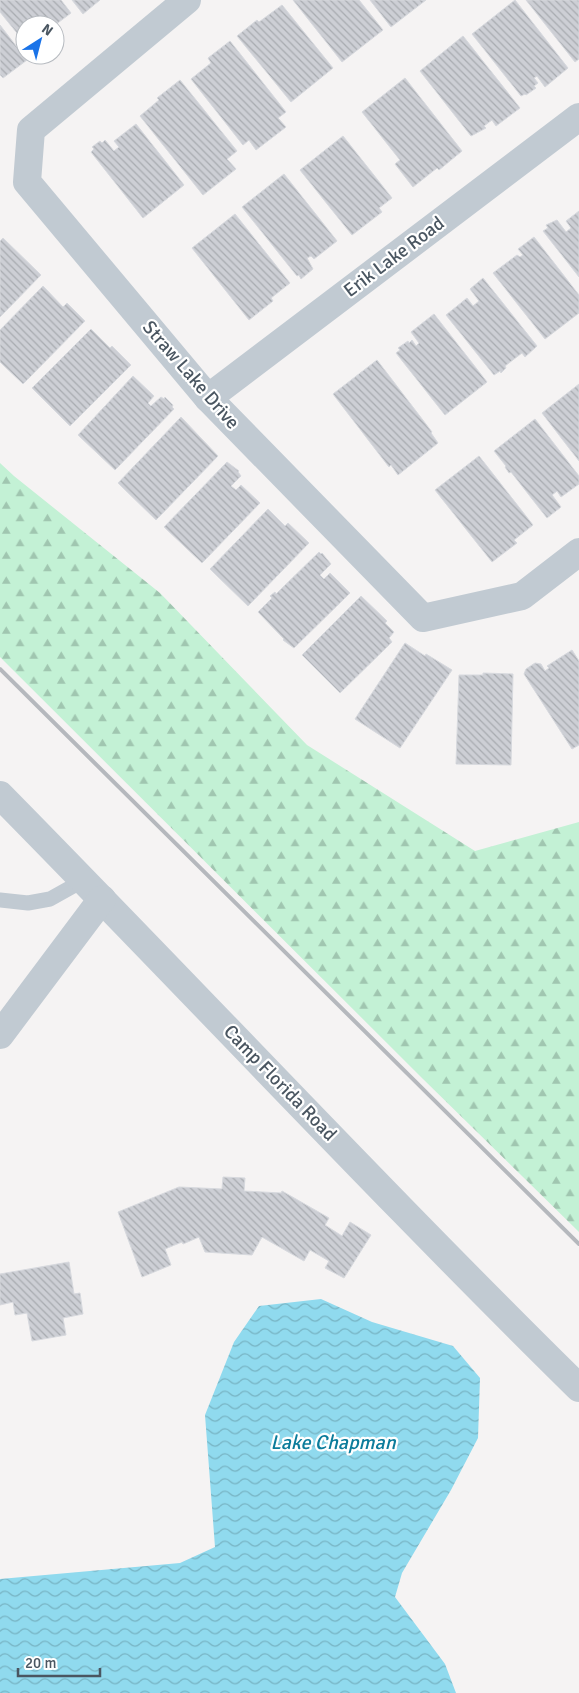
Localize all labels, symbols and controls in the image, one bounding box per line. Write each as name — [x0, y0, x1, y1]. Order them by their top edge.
north arrow — [15, 15, 65, 65]
text: N — [38, 20, 56, 40]
street label: Erik Lake Road — [339, 211, 449, 303]
street label: Straw Lake Drive — [137, 316, 245, 434]
street label: Camp Florida Road — [218, 1020, 342, 1146]
water label: Lake Chapman — [270, 1430, 397, 1455]
scale bar — [18, 1646, 100, 1678]
text: 20 m — [25, 1654, 56, 1672]

